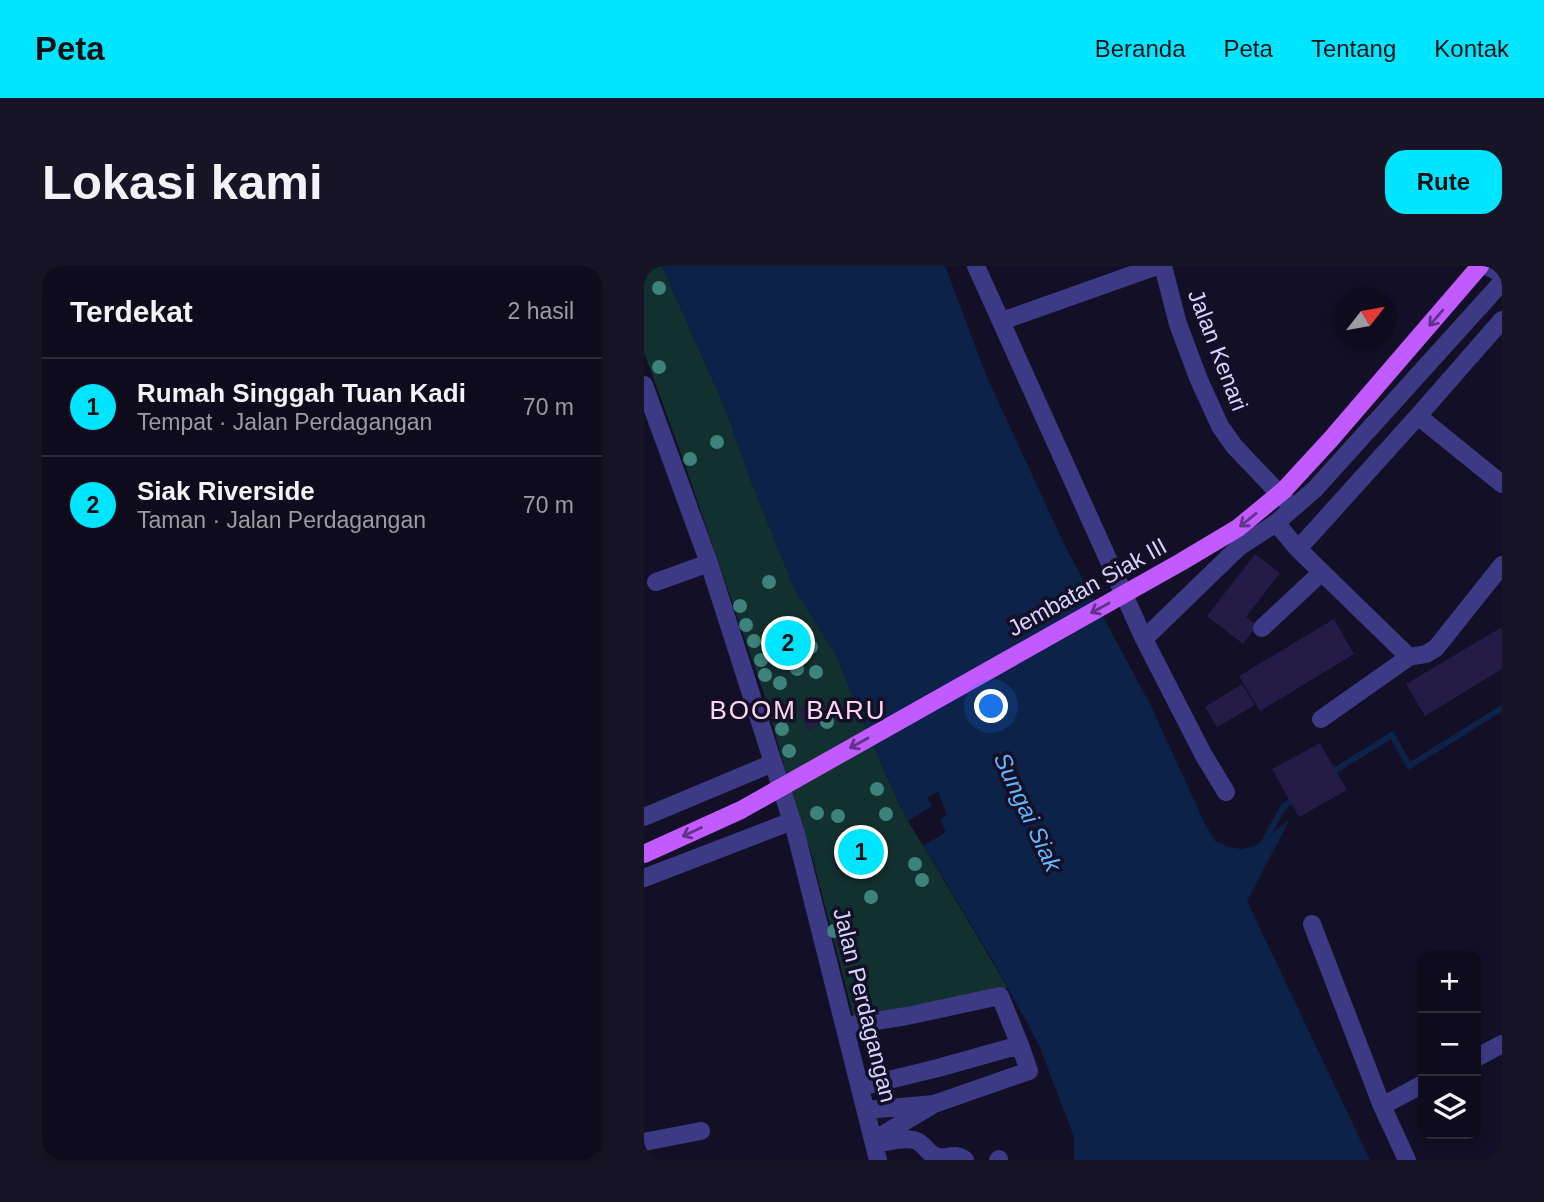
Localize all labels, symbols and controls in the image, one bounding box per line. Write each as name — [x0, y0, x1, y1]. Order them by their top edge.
text: Peta — [35, 30, 105, 67]
text: Beranda — [1095, 35, 1186, 62]
text: Peta — [1224, 35, 1273, 62]
text: Tentang — [1311, 35, 1396, 62]
text: Kontak — [1434, 35, 1509, 62]
button: Rute — [1385, 150, 1502, 214]
text: Lokasi kami — [42, 155, 323, 209]
street label: Jalan Kenari — [1183, 286, 1253, 414]
north arrow — [1334, 287, 1397, 350]
text: Terdekat — [70, 295, 193, 328]
text: 2 hasil — [508, 298, 574, 324]
one-way arrow — [1428, 309, 1444, 327]
text: Rumah Singgah Tuan Kadi — [137, 378, 466, 408]
text: 1 — [87, 394, 99, 420]
text: 70 m — [523, 394, 574, 420]
text: Tempat · Jalan Perdagangan — [137, 409, 432, 435]
text: Siak Riverside — [137, 476, 315, 506]
text: 2 — [87, 492, 99, 518]
text: 70 m — [523, 492, 574, 518]
text: Taman · Jalan Perdagangan — [137, 507, 426, 533]
one-way arrow — [1239, 512, 1257, 528]
street label: Jembatan Siak III — [1003, 533, 1171, 641]
one-way arrow — [1090, 601, 1110, 615]
pin: 2 — [765, 617, 811, 669]
your location — [974, 689, 1008, 723]
district label: BOOM BARU — [710, 695, 886, 725]
one-way arrow — [849, 736, 869, 750]
water label: Sungai Siak — [989, 748, 1068, 878]
pin: 1 — [838, 826, 884, 878]
one-way arrow — [682, 827, 703, 840]
street label: Jalan Perdagangan — [828, 905, 902, 1105]
map controls — [1418, 950, 1481, 1139]
button: + — [1418, 950, 1481, 1013]
button: − — [1418, 1013, 1481, 1076]
button: layers — [1418, 1076, 1481, 1139]

